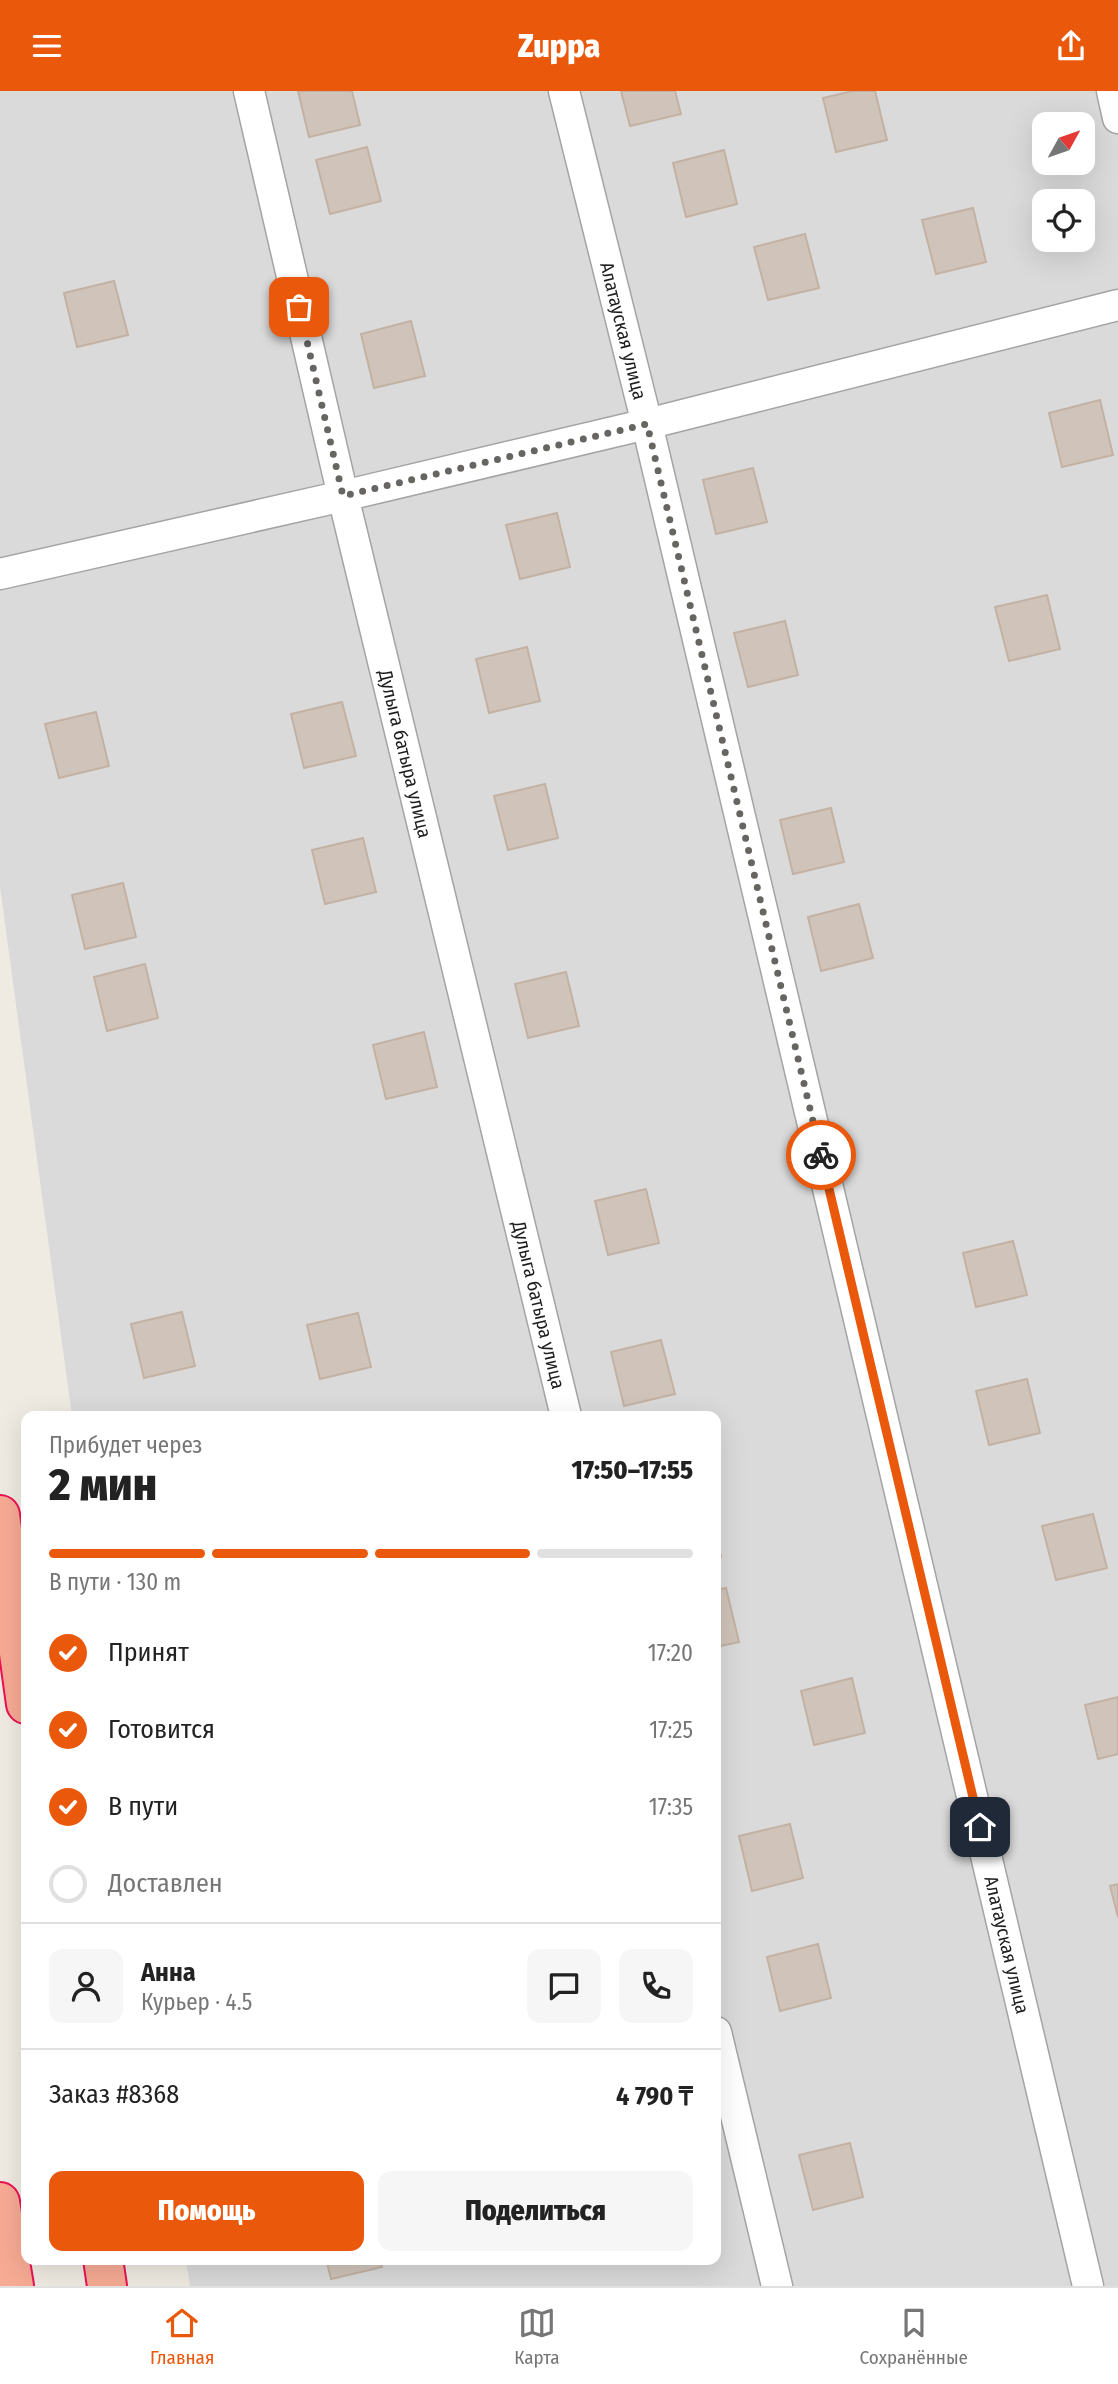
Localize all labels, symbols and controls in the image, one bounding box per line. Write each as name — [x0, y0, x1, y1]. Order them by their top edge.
icon: menu — [28, 27, 66, 65]
text: Zuppa — [518, 27, 600, 65]
icon: share — [1052, 27, 1090, 65]
north arrow — [1032, 112, 1096, 175]
map controls — [1032, 112, 1095, 252]
button: locate — [1032, 189, 1095, 252]
street label: Алатауская улица — [596, 260, 652, 402]
pin — [269, 277, 329, 337]
icon: bag — [280, 288, 318, 326]
street label: Дулыга батыра улица — [374, 667, 437, 840]
courier — [786, 1120, 856, 1190]
icon: bike — [802, 1136, 840, 1174]
street label: Дулыга батыра улица — [507, 1218, 570, 1391]
text: Прибудет через — [49, 1431, 202, 1459]
text: 17:50–17:55 — [572, 1455, 693, 1486]
text: 2 мин — [49, 1457, 157, 1512]
text: В пути · 130 m — [49, 1568, 181, 1596]
icon: check — [49, 1634, 87, 1672]
text: Принят — [108, 1637, 189, 1668]
text: 17:20 — [648, 1639, 693, 1667]
icon: check — [49, 1711, 87, 1749]
text: Готовится — [108, 1714, 215, 1745]
text: 17:25 — [649, 1716, 693, 1744]
icon: check — [49, 1788, 87, 1826]
text: В пути — [108, 1791, 178, 1822]
text: 17:35 — [649, 1793, 693, 1821]
pin — [950, 1797, 1010, 1857]
icon: home — [961, 1808, 999, 1846]
text: Доставлен — [108, 1868, 223, 1899]
street label: Алатауская улица — [980, 1874, 1035, 2016]
button: person — [49, 1949, 123, 2023]
button: chat — [527, 1949, 601, 2023]
button: phone — [619, 1949, 693, 2023]
text: Анна — [141, 1957, 196, 1988]
text: Курьер · 4.5 — [141, 1988, 252, 2016]
text: Заказ #8368 — [49, 2079, 179, 2110]
text: 4 790 ₸ — [616, 2081, 693, 2112]
button: Помощь — [49, 2171, 364, 2251]
button: Поделиться — [378, 2171, 693, 2251]
tab: Главная — [150, 2304, 214, 2369]
tab: Карта — [514, 2304, 560, 2369]
tab: Сохранённые — [860, 2304, 968, 2369]

